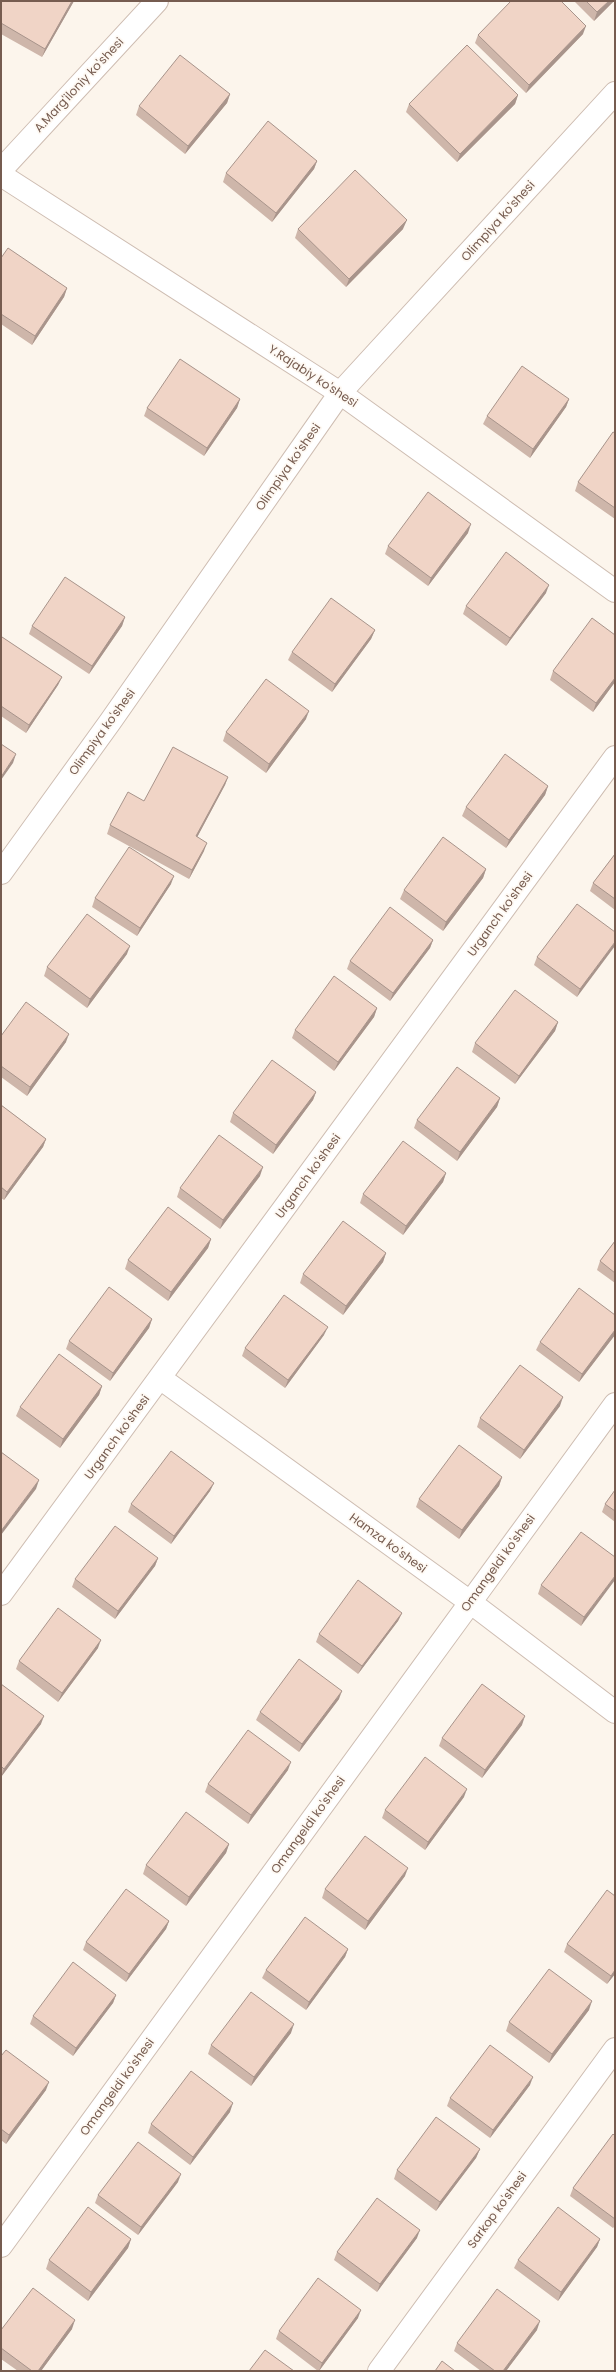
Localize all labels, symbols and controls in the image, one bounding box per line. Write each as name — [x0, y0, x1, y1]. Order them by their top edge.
street label: A.Marg'iloniy ko'shesi — [30, 33, 127, 136]
street label: Olimpiya ko'shesi — [457, 177, 539, 265]
street label: Y.Rajabiy ko'shesi — [265, 340, 361, 411]
street label: Olimpiya ko'shesi — [251, 420, 324, 514]
street label: Olimpiya ko'shesi — [64, 685, 139, 778]
street label: Urganch ko'shesi — [463, 868, 536, 960]
street label: Urganch ko'shesi — [271, 1130, 344, 1222]
street label: Urganch ko'shesi — [80, 1391, 153, 1483]
street label: Hamza ko'shesi — [346, 1509, 431, 1577]
street label: Omangeldi ko'shesi — [456, 1510, 539, 1615]
street label: Omangeldi ko'shesi — [266, 1772, 349, 1877]
street label: Omangeldi ko'shesi — [75, 2034, 158, 2139]
street label: Sarkop ko'shesi — [463, 2168, 530, 2252]

